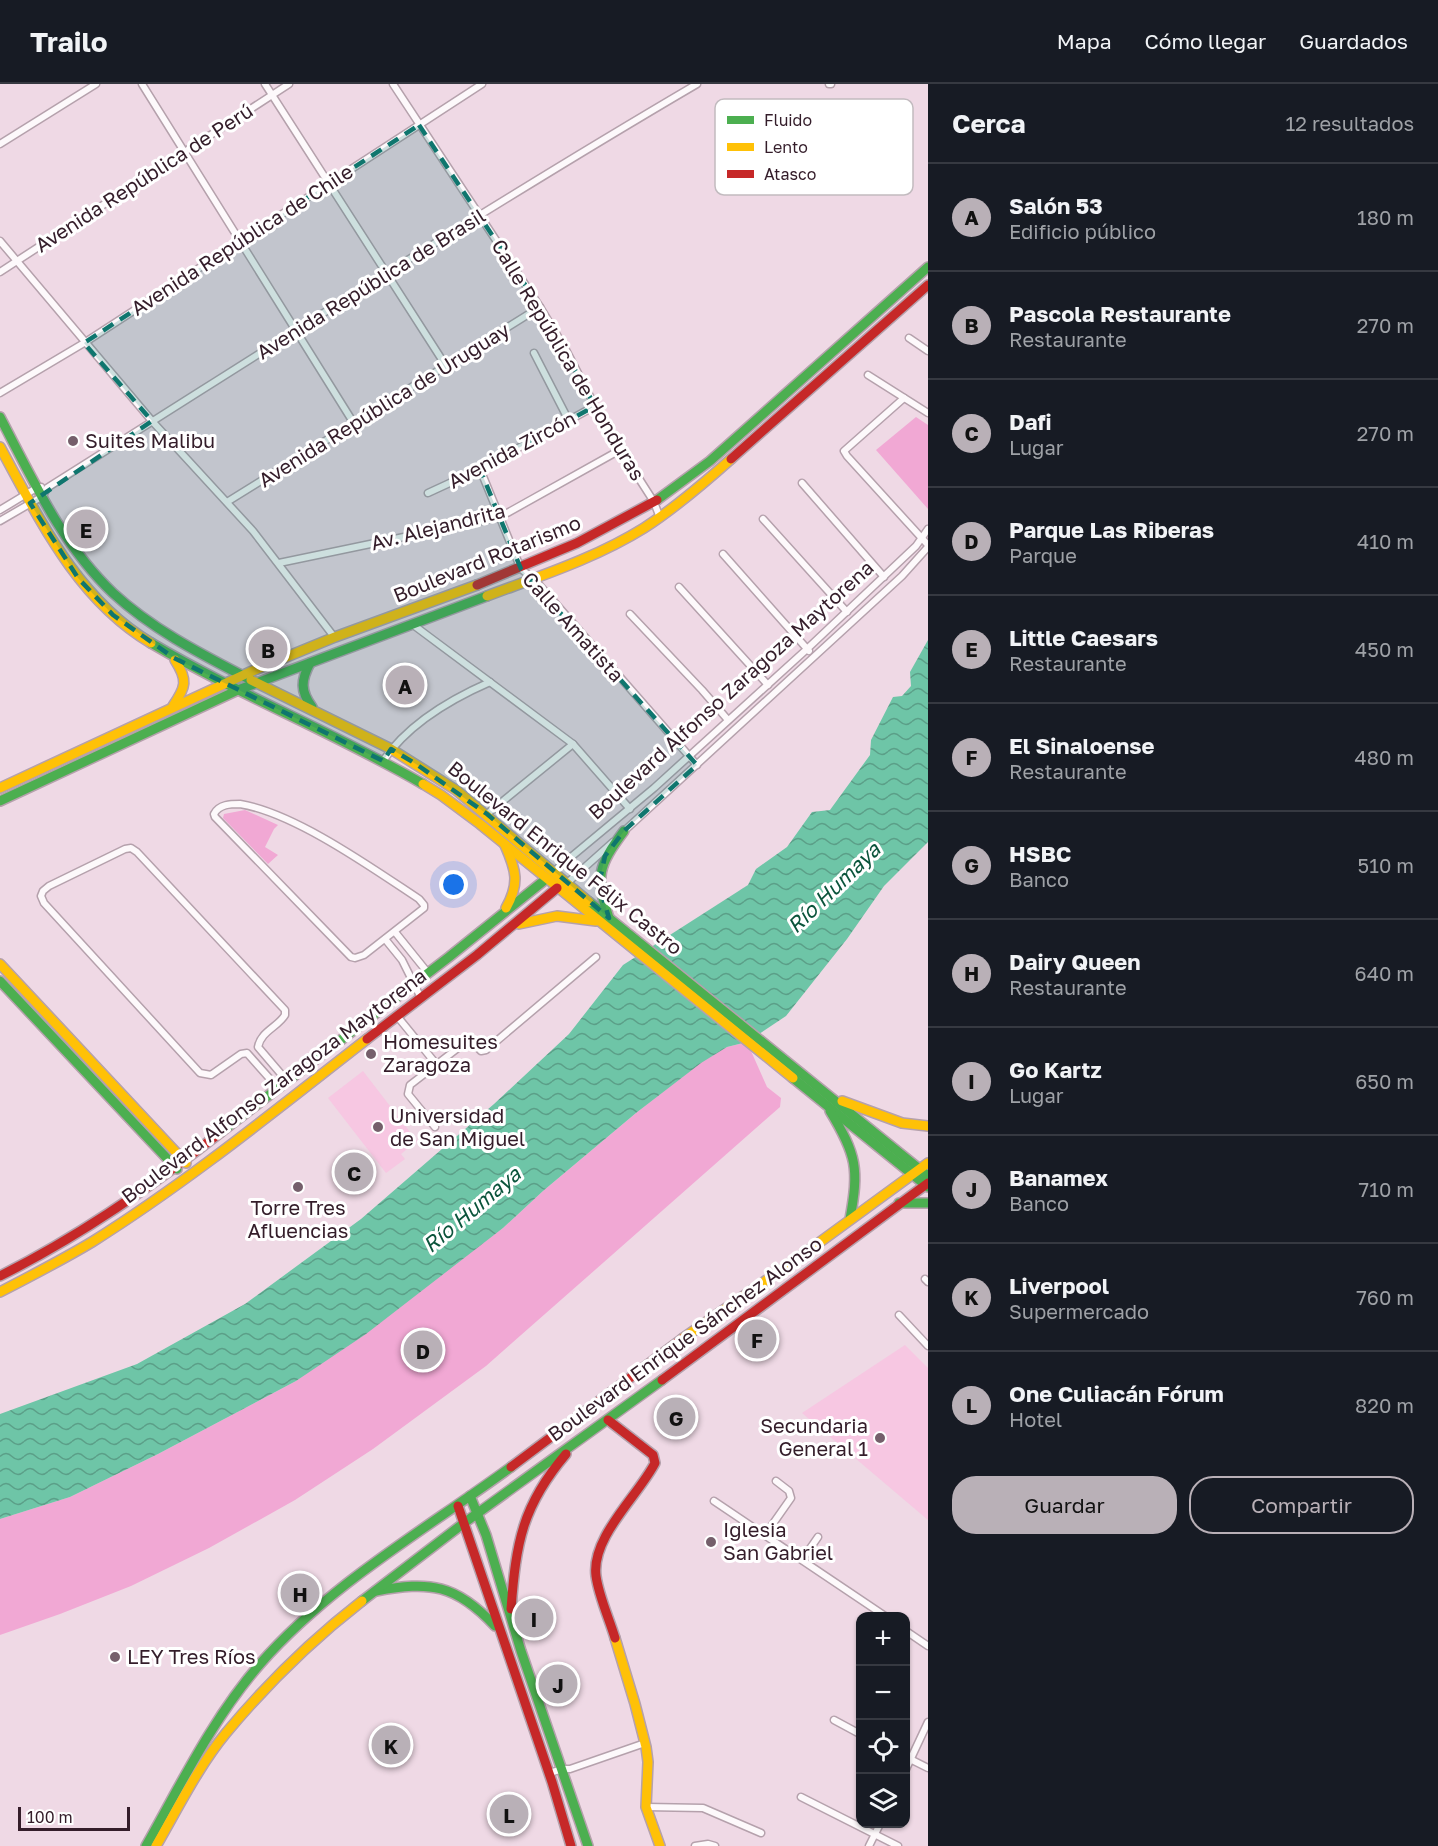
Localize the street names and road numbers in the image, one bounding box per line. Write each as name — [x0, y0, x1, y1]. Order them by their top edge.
street label: Avenida República de Perú — [30, 98, 257, 257]
street label: Avenida República de Chile — [126, 158, 357, 320]
street label: Avenida República de Brasil — [252, 203, 489, 364]
street label: Calle República de Honduras — [487, 235, 650, 484]
street label: Avenida República de Uruguay — [254, 317, 513, 492]
street label: Avenida Zircón — [444, 405, 579, 493]
street label: Av. Alejandrita — [368, 498, 507, 554]
street label: Boulevard Rotarismo — [389, 510, 584, 607]
street label: Boulevard Alfonso Zaragoza Maytorena — [583, 555, 878, 824]
street label: Calle Amatista — [518, 566, 629, 686]
street label: Boulevard Enrique Félix Castro — [444, 755, 688, 959]
street label: Boulevard Alfonso Zaragoza Maytorena — [116, 963, 431, 1208]
street label: Boulevard Enrique Sánchez Alonso — [543, 1231, 826, 1446]

